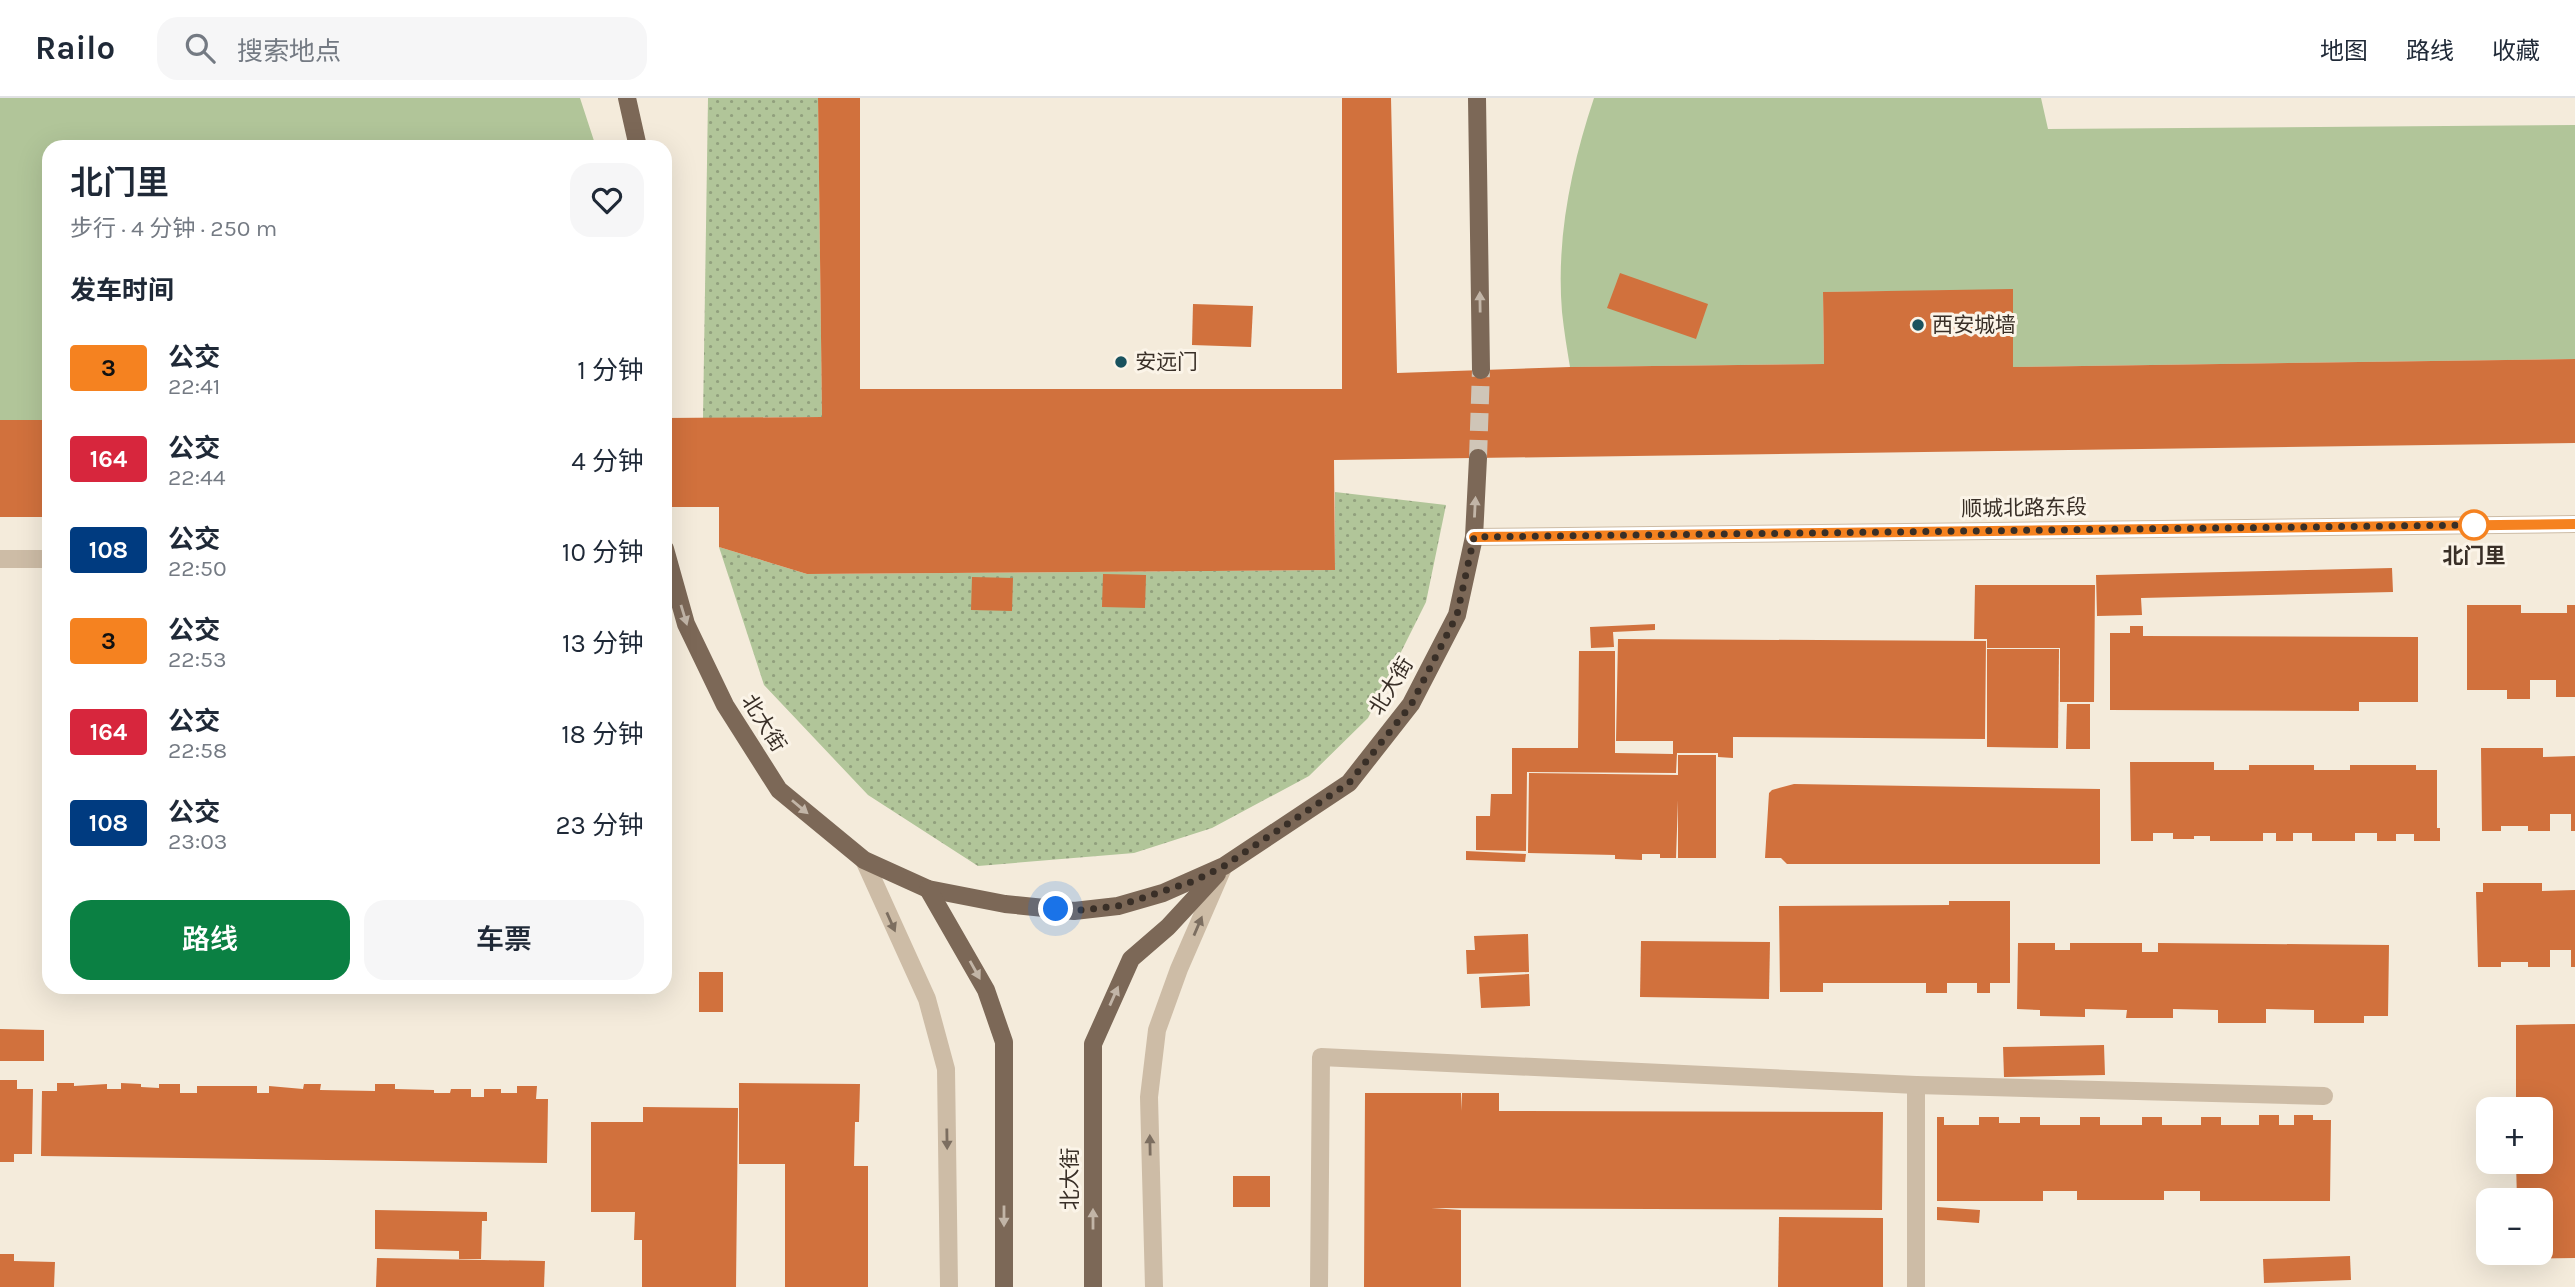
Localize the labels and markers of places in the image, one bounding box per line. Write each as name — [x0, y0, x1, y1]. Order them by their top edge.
place label: 西安城墙 — [1932, 313, 2016, 337]
marker: 西安城墙 — [1910, 317, 1926, 333]
place label: 安远门 — [1135, 350, 1198, 374]
marker: 安远门 — [1113, 354, 1129, 370]
marker: 北门里 — [2459, 510, 2489, 540]
place label: 北门里 — [2443, 544, 2506, 568]

